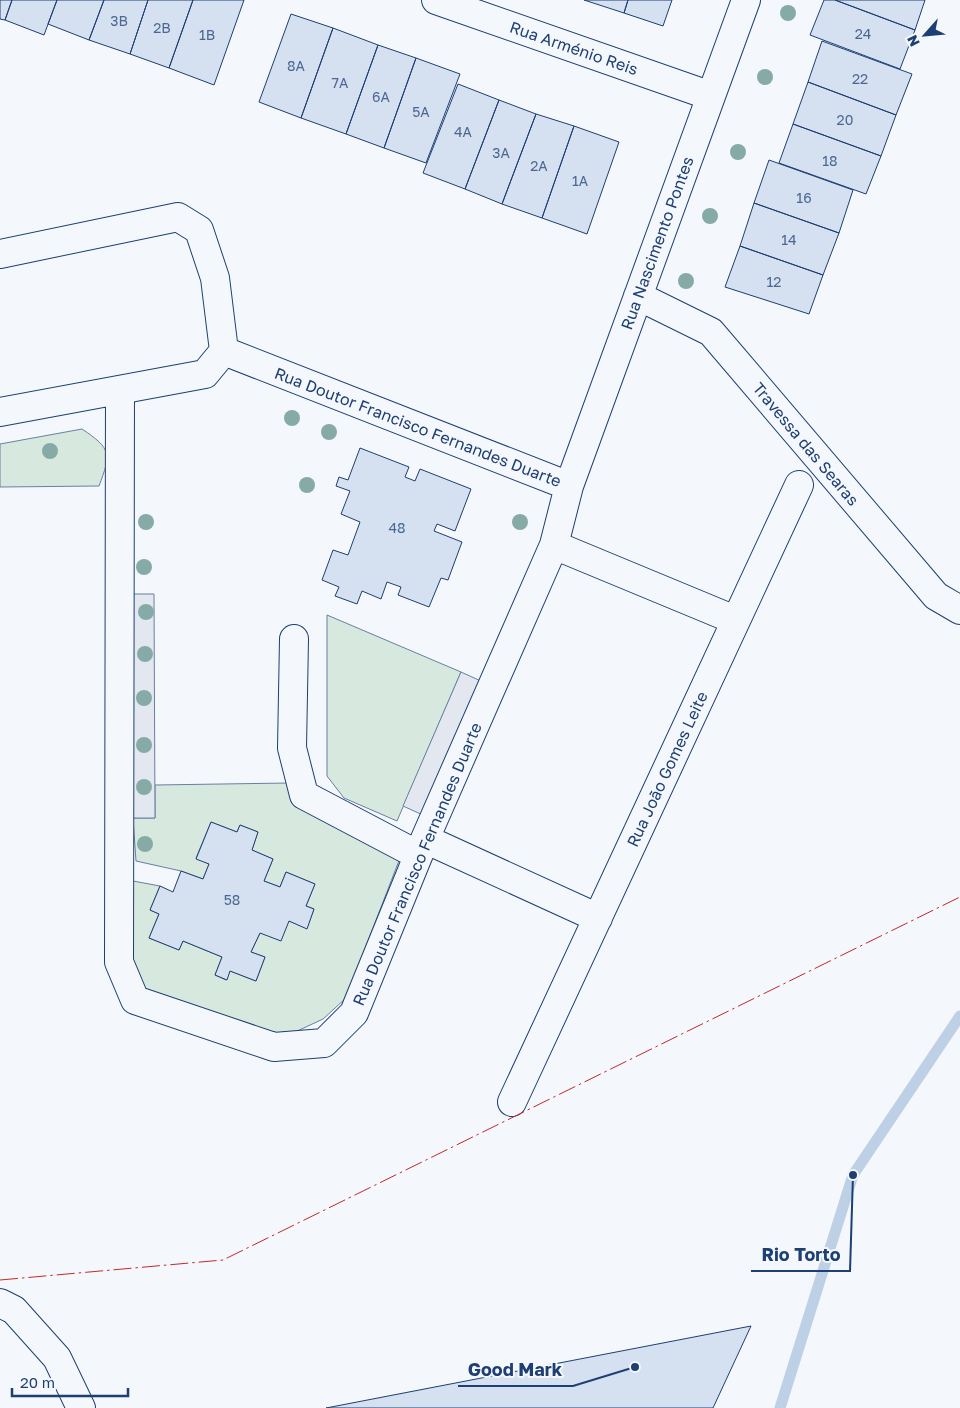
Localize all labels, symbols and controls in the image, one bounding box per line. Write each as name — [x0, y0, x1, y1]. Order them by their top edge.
north arrow — [900, 10, 950, 60]
house number: 3B — [110, 12, 128, 29]
street label: Rua Arménio Reis — [507, 17, 641, 79]
house number: 2B — [153, 19, 171, 36]
house number: 24 — [855, 25, 871, 42]
house number: 1B — [199, 26, 215, 43]
text: N — [903, 33, 923, 50]
house number: 8A — [287, 57, 306, 74]
house number: 22 — [852, 70, 868, 87]
house number: 7A — [332, 74, 349, 91]
house number: 6A — [372, 88, 391, 105]
house number: 5A — [412, 103, 430, 120]
house number: 20 — [837, 111, 853, 128]
house number: 4A — [454, 123, 473, 140]
house number: 3A — [492, 144, 510, 161]
house number: 18 — [822, 152, 838, 169]
street label: Rua Nascimento Pontes — [616, 154, 698, 332]
house number: 2A — [530, 157, 548, 174]
house number: 1A — [572, 172, 589, 189]
house number: 16 — [796, 189, 812, 206]
house number: 14 — [781, 231, 797, 248]
house number: 12 — [767, 273, 781, 290]
street label: Rua Doutor Francisco Fernandes Duarte — [272, 363, 564, 491]
street label: Travessa das Searas — [749, 378, 863, 510]
house number: 48 — [388, 519, 406, 536]
street label: Rua João Gomes Leite — [622, 688, 712, 850]
street label: Rua Doutor Francisco Fernandes Duarte — [348, 719, 486, 1009]
house number: 58 — [224, 891, 240, 908]
callout: Rio Torto — [751, 1238, 850, 1271]
text: Rio Torto — [761, 1243, 841, 1265]
callout: Good Mark — [458, 1353, 573, 1386]
text: Good Mark — [468, 1358, 563, 1380]
scale bar — [12, 1366, 129, 1398]
text: 20 m — [20, 1373, 55, 1391]

